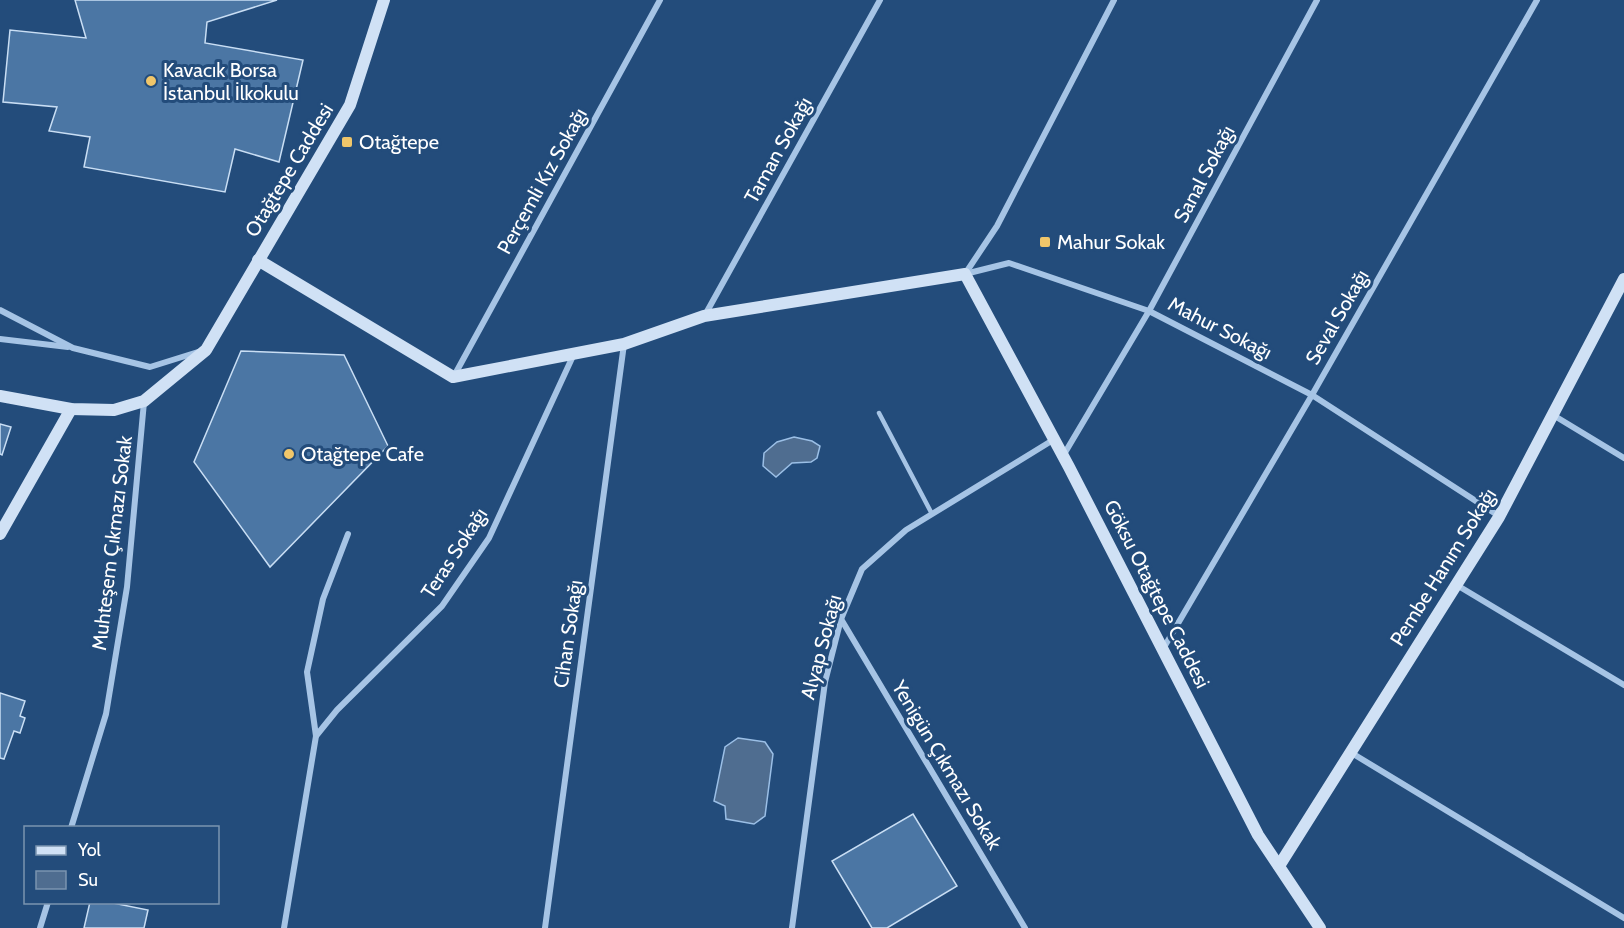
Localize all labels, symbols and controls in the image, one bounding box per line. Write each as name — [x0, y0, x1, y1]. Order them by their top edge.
place label: Kavacık Borsa İstanbul İlkokulu — [163, 58, 299, 105]
marker: Kavacık Borsa İstanbul İlkokulu — [144, 74, 158, 88]
street label: Taman Sokağı — [739, 93, 817, 207]
street label: Otağtepe Caddesi — [240, 99, 338, 241]
street label: Perçemli Kız Sokağı — [492, 104, 592, 258]
street label: Sanal Sokağı — [1168, 121, 1240, 227]
place label: Otağtepe — [359, 130, 439, 154]
marker: Otağtepe — [340, 135, 354, 149]
place label: Mahur Sokak — [1057, 230, 1165, 254]
marker: Mahur Sokak — [1038, 235, 1052, 249]
street label: Seval Sokağı — [1300, 265, 1374, 369]
street label: Mahur Sokağı — [1164, 292, 1276, 364]
street label: Muhteşem Çıkmazı Sokak — [87, 434, 137, 652]
place label: Otağtepe Cafe — [301, 442, 424, 466]
marker: Otağtepe Cafe — [282, 447, 296, 461]
street label: Pembe Hanım Sokağı — [1385, 484, 1501, 650]
street label: Göksu Otağtepe Caddesi — [1099, 496, 1215, 692]
street label: Teras Sokağı — [416, 503, 492, 603]
street label: Cihan Sokağı — [549, 579, 587, 689]
street label: Alyap Sokağı — [796, 592, 846, 702]
street label: Yenigün Çıkmazı Sokak — [887, 675, 1007, 854]
legend — [24, 826, 219, 904]
text: Yol — [77, 839, 102, 861]
text: Su — [78, 869, 98, 891]

